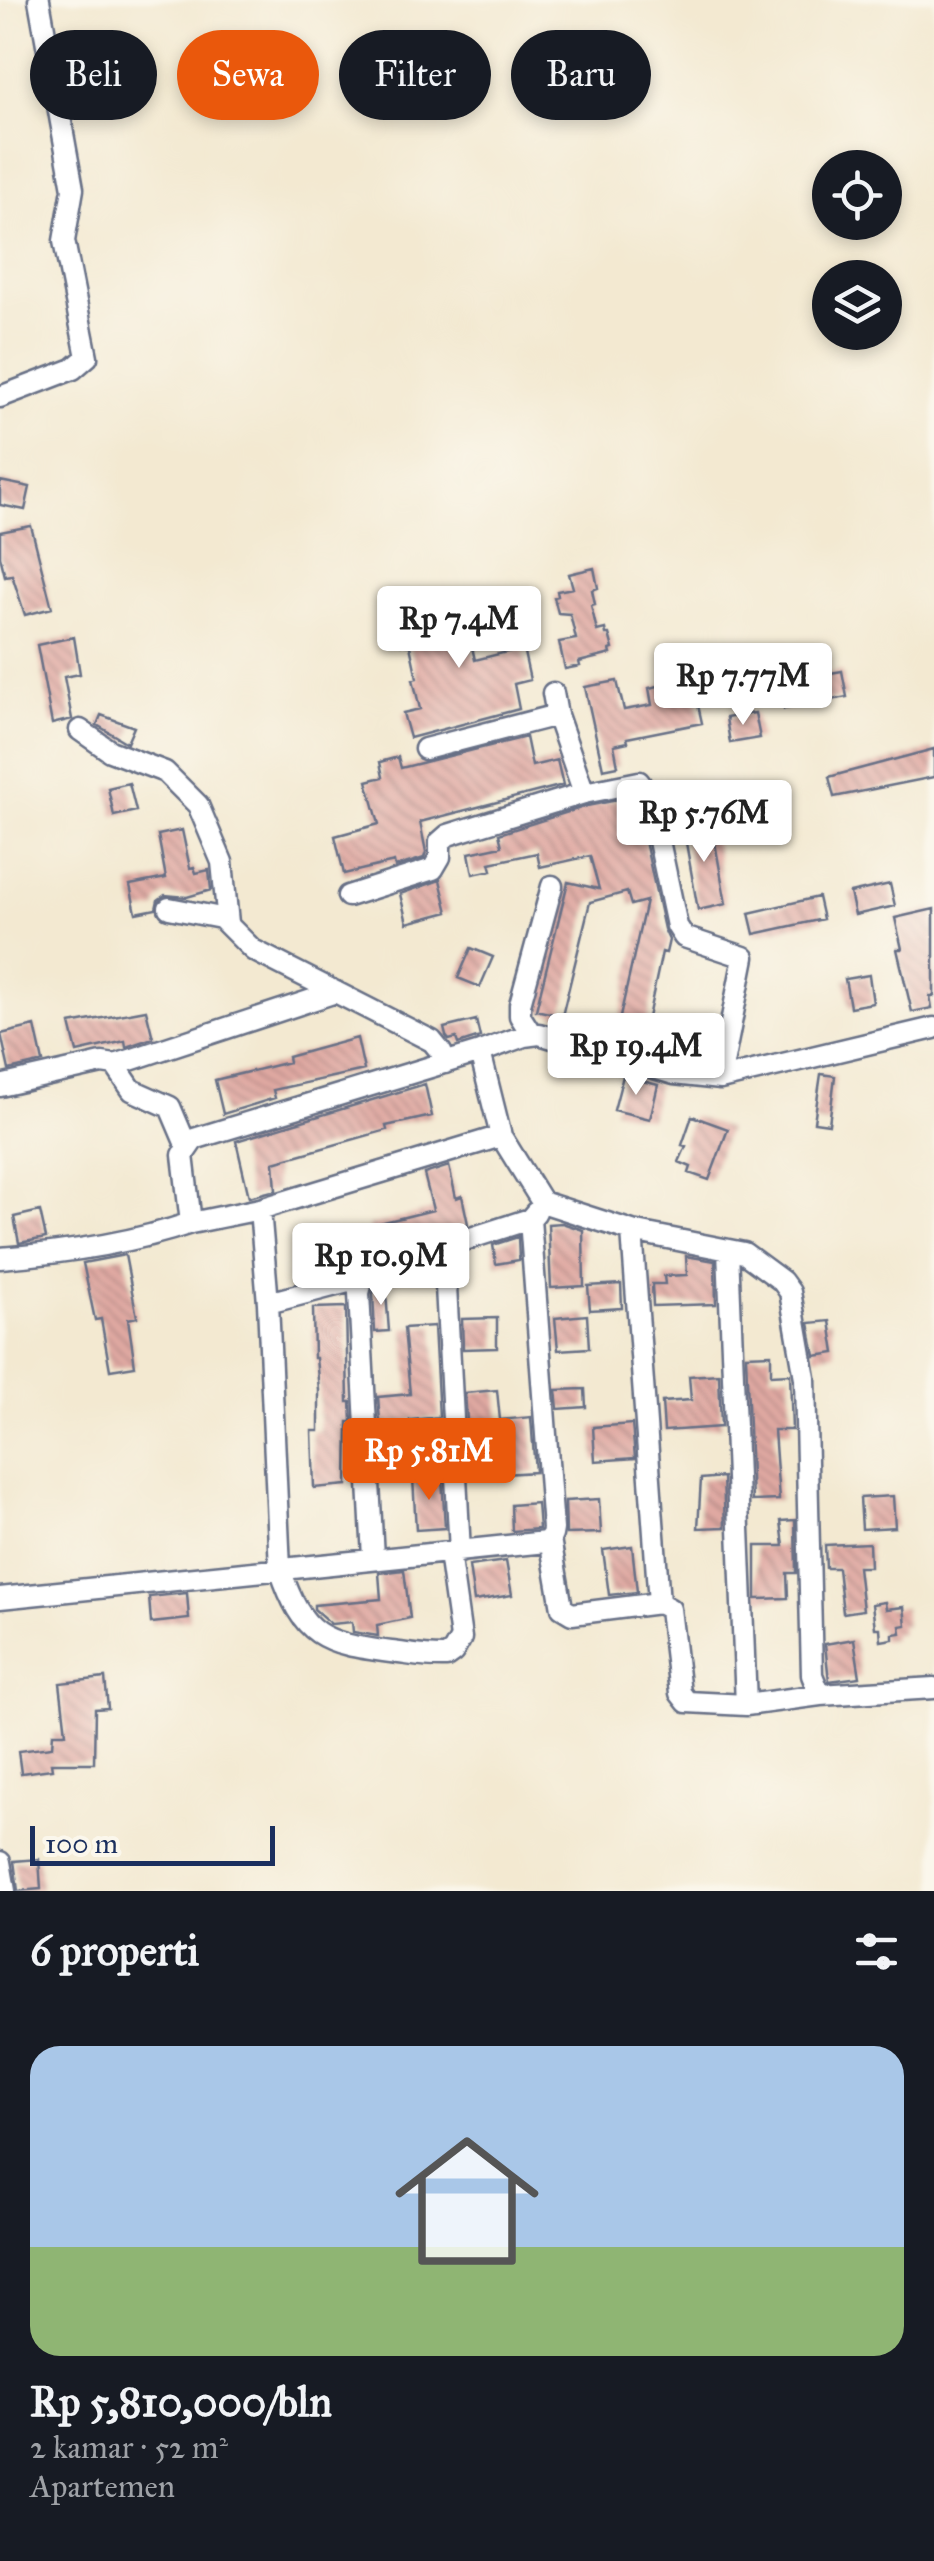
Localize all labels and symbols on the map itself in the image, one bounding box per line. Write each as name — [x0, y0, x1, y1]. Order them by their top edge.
pin: Rp 7.4M — [367, 586, 551, 671]
pin: Rp 7.77M — [640, 643, 846, 728]
pin: Rp 5.76M — [601, 780, 807, 865]
pin: Rp 19.4M — [533, 1013, 739, 1098]
pin: Rp 10.9M — [278, 1223, 484, 1308]
pin: Rp 5.81M — [326, 1418, 532, 1503]
scale bar — [30, 1821, 275, 1866]

